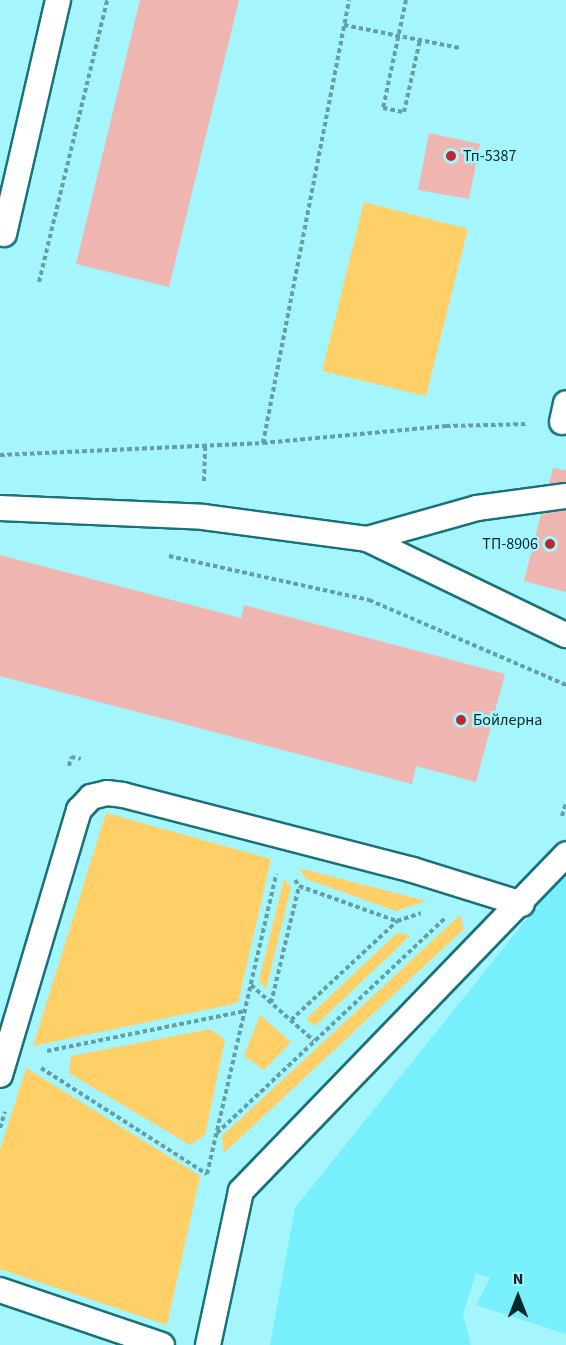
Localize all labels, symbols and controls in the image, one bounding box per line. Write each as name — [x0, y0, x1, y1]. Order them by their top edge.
place label: Тп-5387 — [463, 146, 516, 166]
marker: Тп-5387 — [444, 149, 458, 163]
place label: ТП-8906 — [482, 534, 538, 554]
marker: ТП-8906 — [543, 537, 557, 551]
place label: Бойлерна — [473, 710, 542, 730]
marker: Бойлерна — [454, 713, 468, 727]
north arrow — [488, 1267, 548, 1327]
text: N — [513, 1268, 523, 1290]

